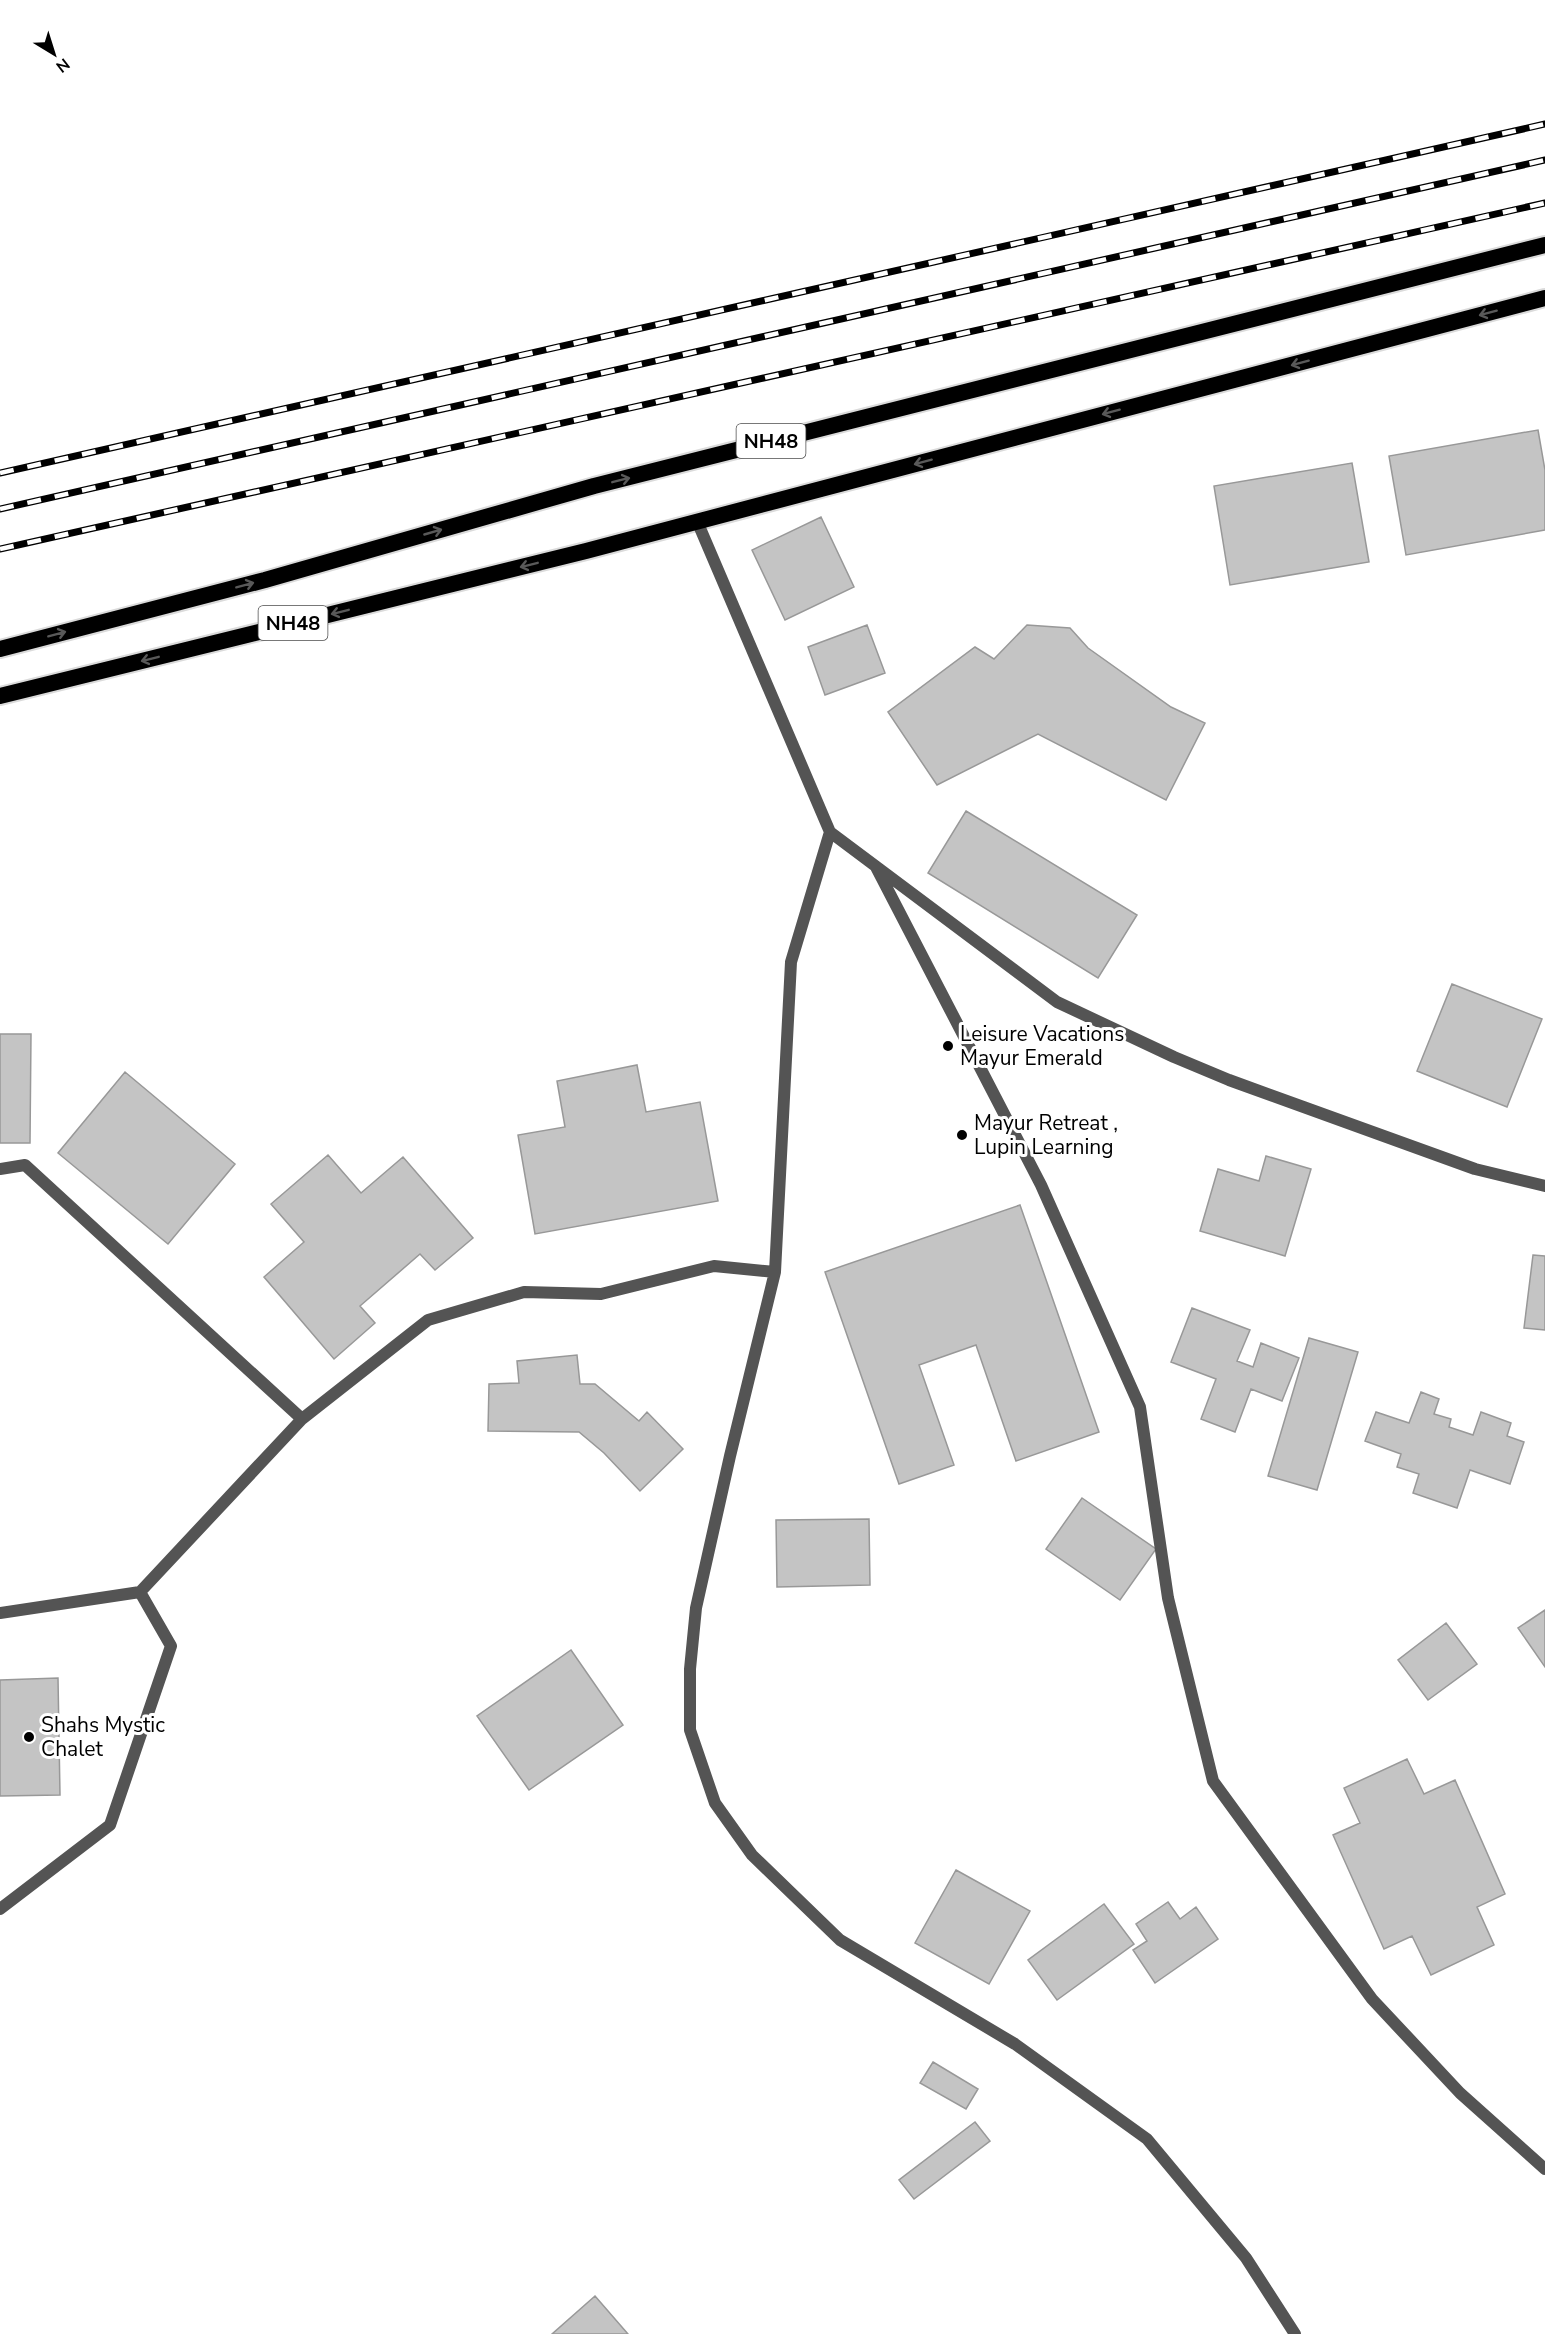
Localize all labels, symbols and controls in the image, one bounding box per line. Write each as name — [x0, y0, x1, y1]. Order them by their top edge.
north arrow — [24, 24, 84, 84]
text: N — [51, 53, 74, 77]
one-way arrow — [1479, 308, 1498, 319]
one-way arrow — [1291, 357, 1310, 369]
one-way arrow — [1102, 407, 1121, 418]
road number: NH48 — [736, 424, 806, 458]
one-way arrow — [913, 456, 932, 468]
one-way arrow — [611, 473, 630, 485]
one-way arrow — [423, 526, 442, 537]
one-way arrow — [520, 560, 539, 572]
one-way arrow — [235, 579, 254, 590]
road number: NH48 — [258, 606, 328, 640]
one-way arrow — [330, 607, 349, 618]
one-way arrow — [47, 628, 66, 639]
one-way arrow — [141, 653, 160, 665]
place label: Leisure Vacations Mayur Emerald — [960, 1020, 1124, 1072]
marker: Leisure Vacations Mayur Emerald — [941, 1039, 955, 1053]
place label: Mayur Retreat , Lupin Learning — [974, 1109, 1118, 1161]
marker: Mayur Retreat , Lupin Learning — [955, 1128, 969, 1142]
place label: Shahs Mystic Chalet — [41, 1711, 165, 1763]
marker: Shahs Mystic Chalet — [22, 1730, 36, 1744]

